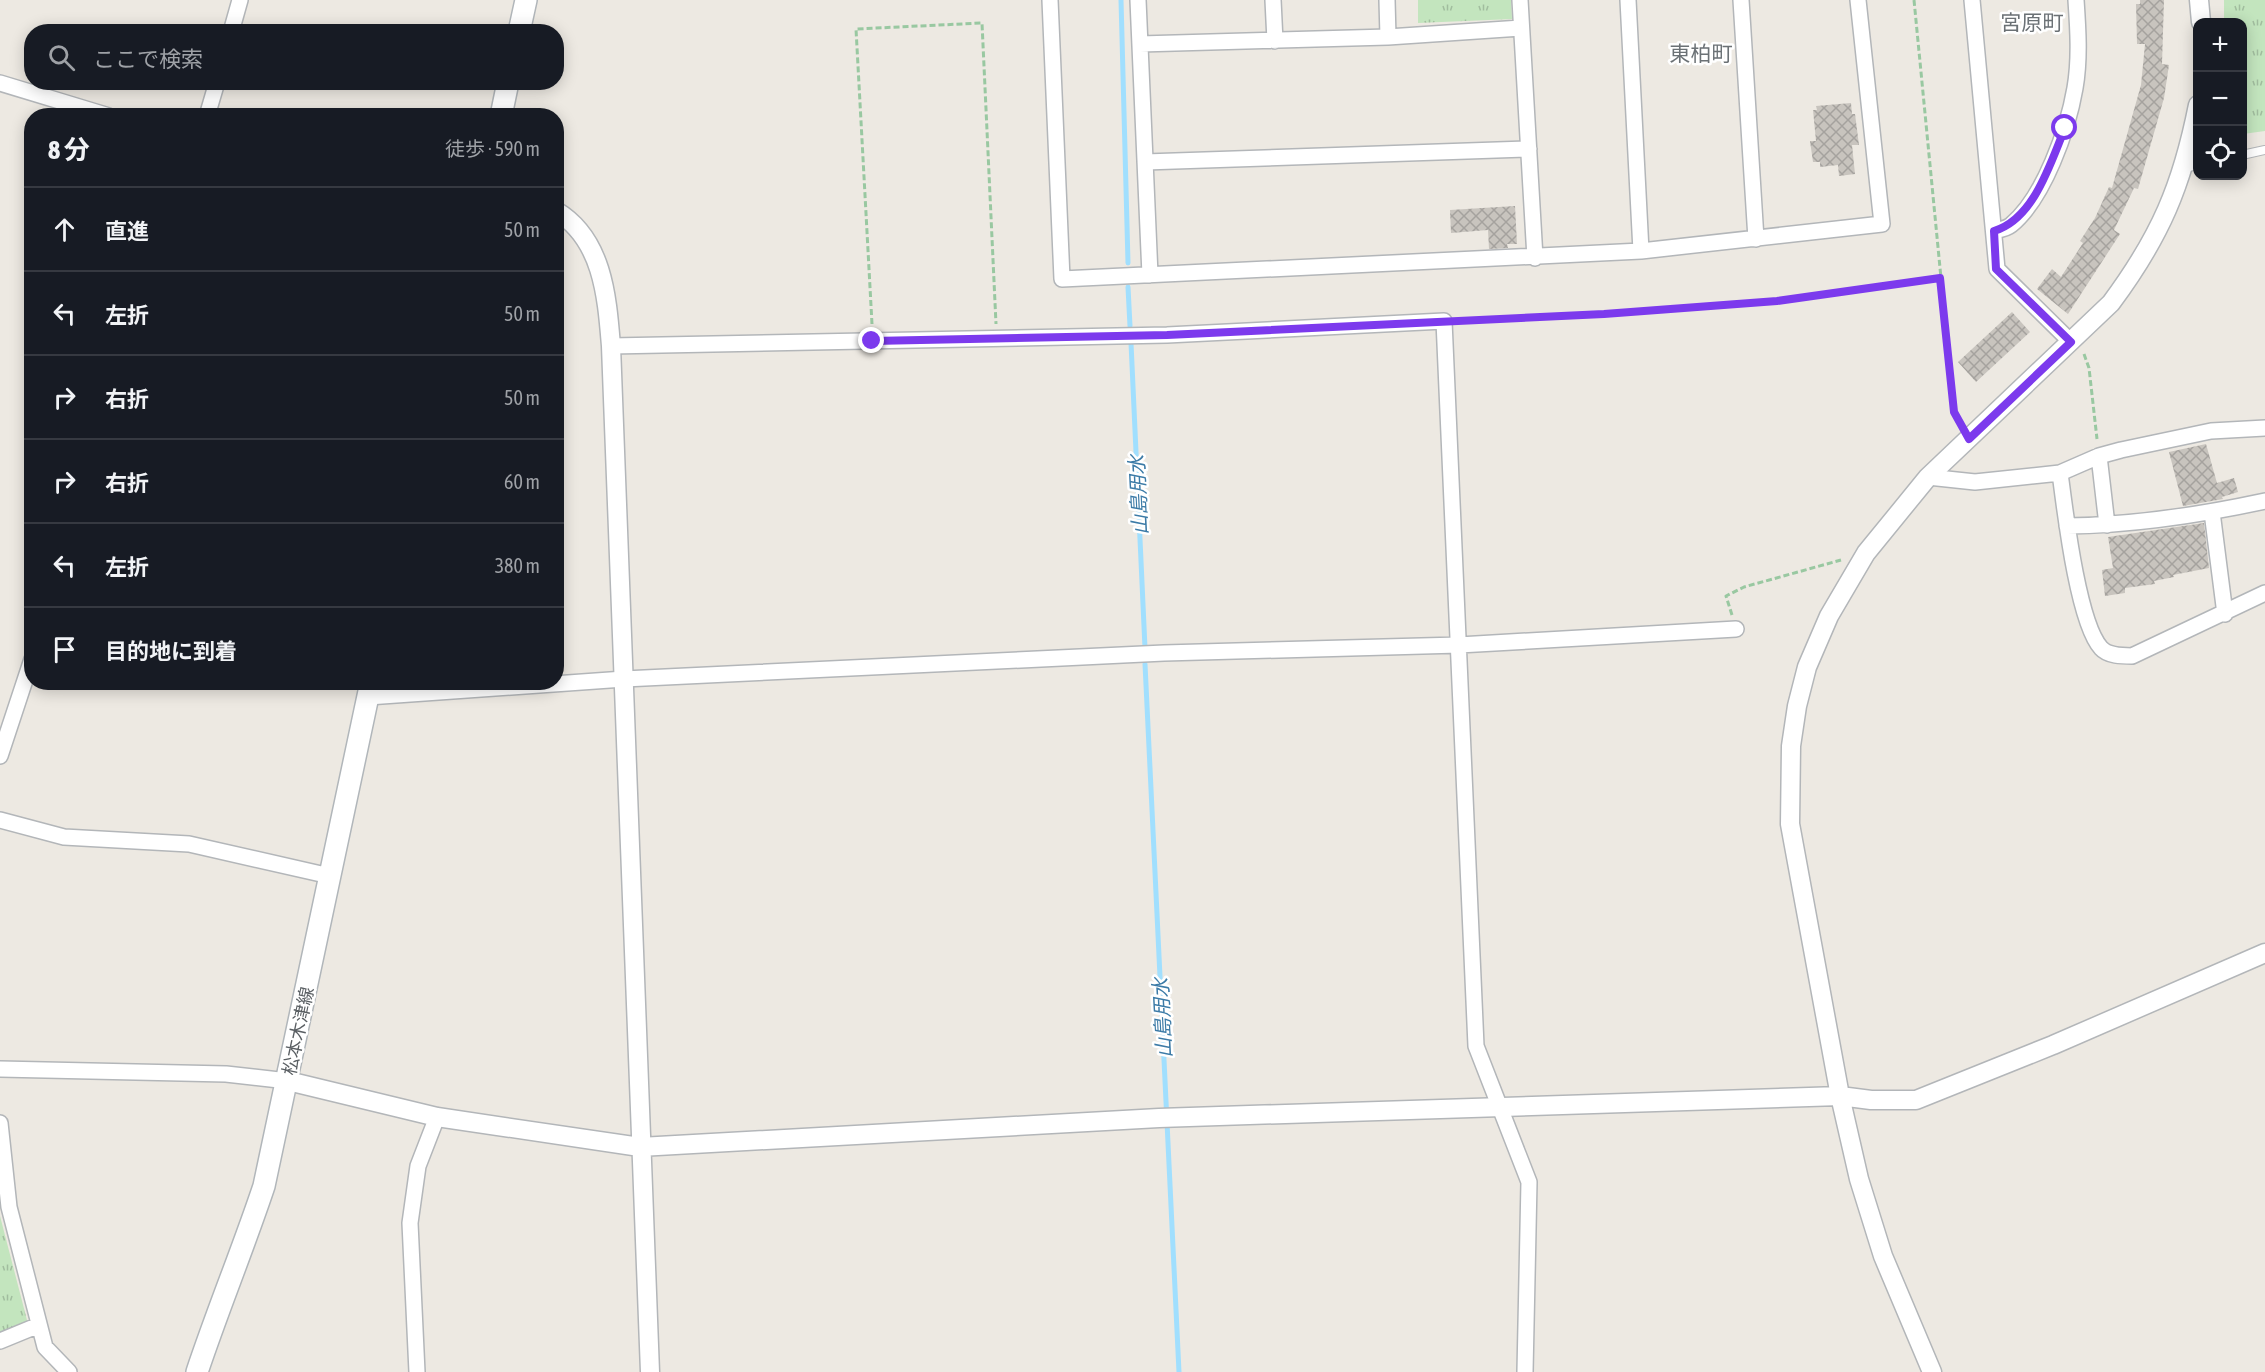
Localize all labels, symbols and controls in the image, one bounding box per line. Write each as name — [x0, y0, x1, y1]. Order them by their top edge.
district label: 宮原町 — [2001, 10, 2064, 34]
map controls — [2193, 18, 2247, 180]
button: + — [2193, 18, 2247, 72]
search box — [24, 24, 564, 90]
icon: search — [45, 41, 78, 74]
district label: 東柏町 — [1670, 41, 1733, 65]
text: ここで検索 — [93, 46, 203, 72]
button: − — [2193, 72, 2247, 126]
route start — [2051, 114, 2077, 140]
button: locate — [2193, 126, 2247, 180]
text: 8 分 — [48, 135, 90, 165]
text: 徒歩 · 590 m — [445, 137, 540, 160]
icon: ahead — [48, 213, 81, 246]
text: 直進 — [105, 218, 149, 244]
text: 50 m — [504, 218, 540, 241]
icon: left — [48, 297, 81, 330]
text: 左折 — [105, 302, 149, 328]
text: 50 m — [504, 302, 540, 325]
route end — [858, 327, 884, 353]
icon: right — [48, 381, 81, 414]
text: 右折 — [105, 386, 149, 412]
text: 50 m — [504, 386, 540, 409]
water label: 山島用水 — [1124, 452, 1152, 536]
icon: right — [48, 465, 81, 498]
text: 右折 — [105, 470, 149, 496]
text: 60 m — [504, 470, 540, 493]
icon: left — [48, 549, 81, 582]
text: 左折 — [105, 554, 149, 580]
text: 380 m — [495, 554, 540, 577]
icon: arrive — [48, 633, 81, 666]
text: 目的地に到着 — [105, 638, 237, 664]
water label: 山島用水 — [1148, 975, 1176, 1059]
street label: 松本木津線 — [278, 985, 318, 1077]

